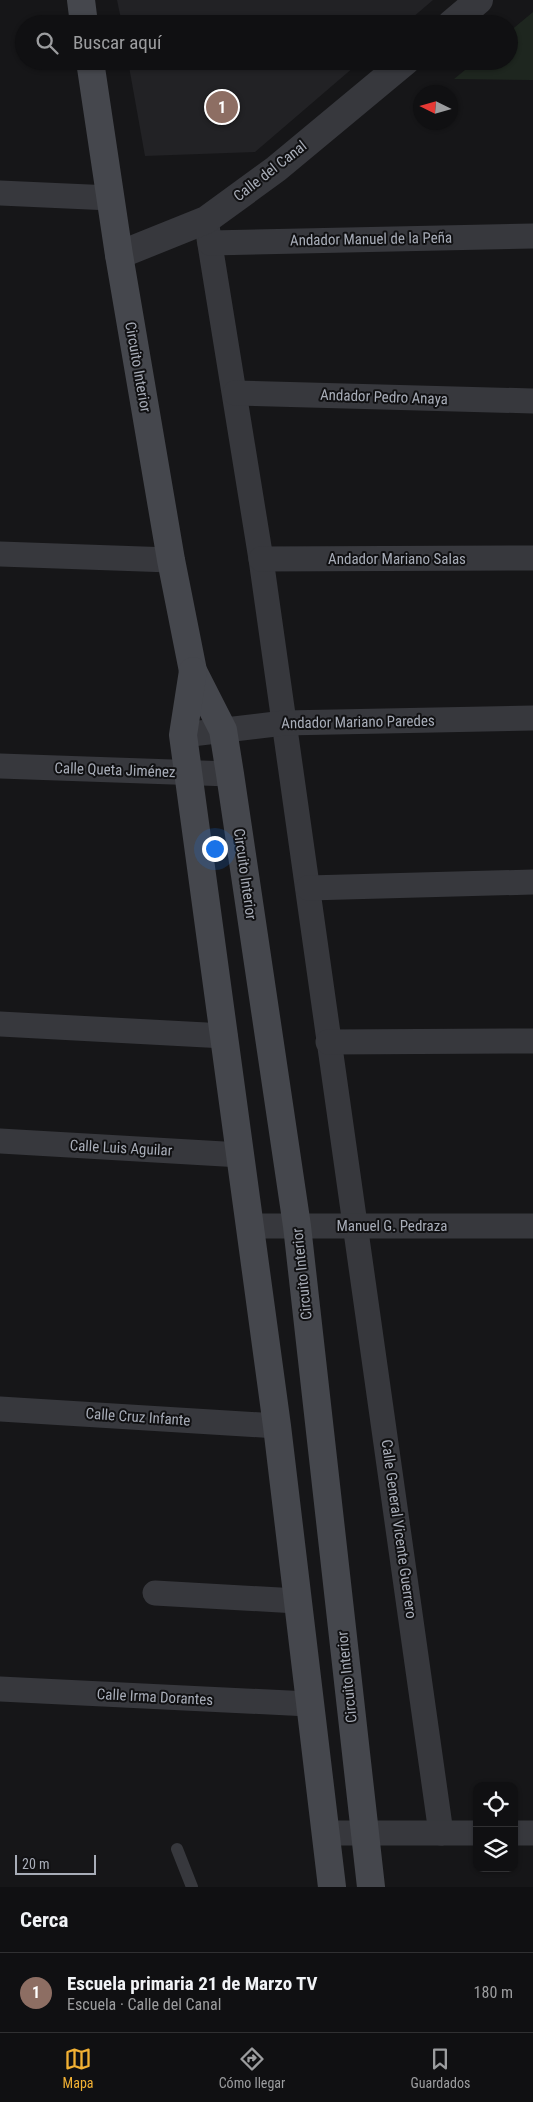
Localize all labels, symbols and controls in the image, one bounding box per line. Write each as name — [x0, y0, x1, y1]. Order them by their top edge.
search box — [15, 15, 518, 70]
icon: search — [33, 29, 61, 57]
text: Buscar aquí — [73, 31, 162, 54]
north arrow — [413, 85, 458, 130]
pin: 1 — [206, 88, 238, 126]
street label: Calle del Canal — [230, 137, 310, 205]
street label: Andador Manuel de la Peña — [290, 229, 452, 249]
street label: Circuito Interior — [121, 320, 155, 414]
street label: Andador Pedro Anaya — [320, 386, 448, 408]
street label: Andador Mariano Salas — [328, 550, 466, 568]
street label: Andador Mariano Paredes — [281, 712, 435, 732]
street label: Calle Queta Jiménez — [54, 759, 176, 781]
street label: Circuito Interior — [230, 827, 260, 921]
your location — [202, 836, 228, 862]
street label: Calle Luis Aguilar — [69, 1136, 173, 1160]
street label: Manuel G. Pedraza — [336, 1217, 448, 1235]
street label: Circuito Interior — [288, 1227, 316, 1321]
street label: Calle Cruz Infante — [85, 1404, 191, 1430]
street label: Calle General Vicente Guerrero — [378, 1438, 420, 1620]
street label: Circuito Interior — [333, 1630, 361, 1724]
street label: Calle Irma Dorantes — [96, 1685, 214, 1709]
map controls — [473, 1782, 518, 1872]
button: locate — [473, 1782, 518, 1827]
button: layers — [473, 1827, 518, 1872]
scale bar — [15, 1852, 96, 1875]
text: 20 m — [22, 1856, 50, 1872]
text: Cerca — [20, 1908, 68, 1932]
text: Escuela primaria 21 de Marzo TV — [67, 1972, 317, 1995]
text: 1 — [32, 1983, 40, 2002]
text: 180 m — [474, 1983, 513, 2002]
text: Escuela · Calle del Canal — [67, 1995, 221, 2014]
tab: Mapa — [63, 2045, 94, 2091]
tab: Cómo llegar — [219, 2045, 285, 2091]
tab: Guardados — [410, 2045, 470, 2091]

